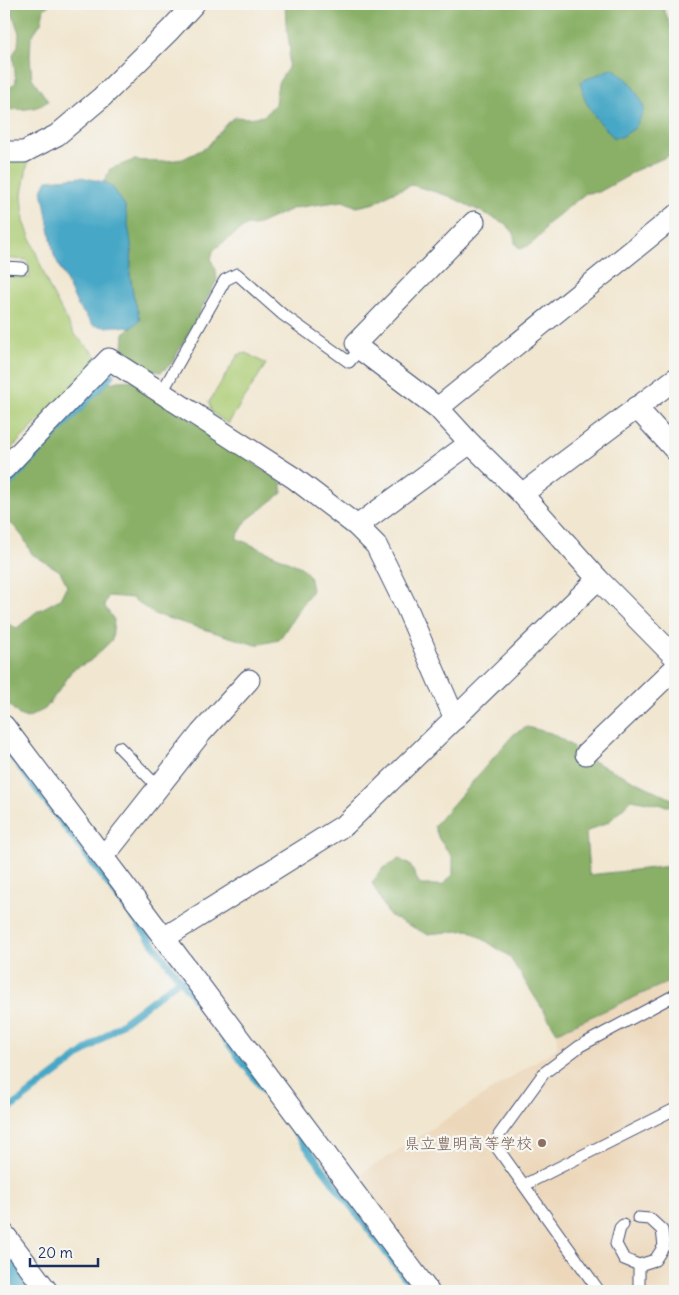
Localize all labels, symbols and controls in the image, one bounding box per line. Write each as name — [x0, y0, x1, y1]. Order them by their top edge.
place label: 県立豊明高等学校 — [404, 1133, 532, 1153]
marker: 県立豊明高等学校 — [536, 1137, 548, 1149]
scale bar — [30, 1235, 98, 1267]
text: 20 m — [38, 1243, 73, 1262]

